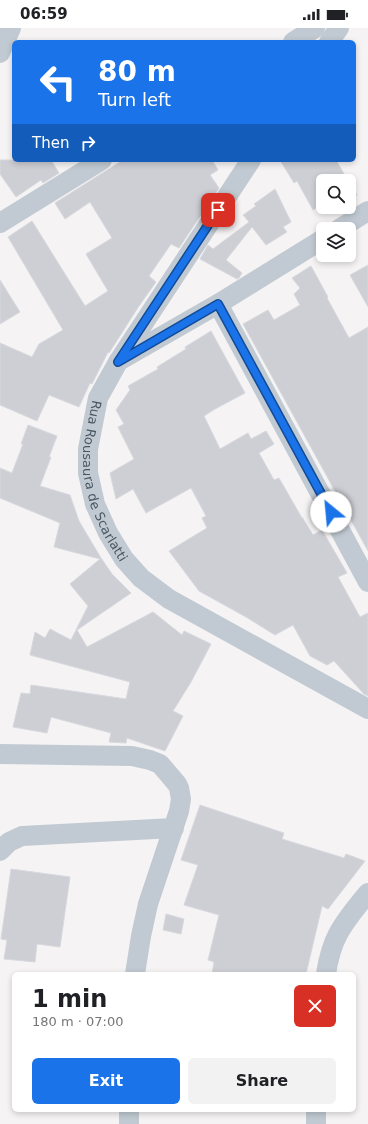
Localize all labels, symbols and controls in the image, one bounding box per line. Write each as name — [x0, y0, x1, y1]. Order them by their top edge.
text: 06:59 — [20, 5, 68, 23]
text: 80 m — [98, 55, 176, 88]
icon: left — [32, 56, 84, 108]
text: Turn left — [98, 89, 171, 110]
icon: right — [77, 132, 99, 154]
text: Then — [32, 134, 69, 152]
map controls — [316, 174, 356, 262]
button: search — [316, 174, 356, 214]
pin — [201, 193, 235, 227]
icon: arrive — [207, 199, 229, 221]
button: layers — [316, 222, 356, 262]
street label: Rua Rousaura de Scarlatti — [81, 399, 131, 564]
position arrow — [310, 491, 352, 533]
text: 1 min — [32, 985, 107, 1013]
button: close — [294, 985, 336, 1027]
text: 180 m · 07:00 — [32, 1014, 123, 1029]
button: Exit — [32, 1058, 180, 1104]
button: Share — [188, 1058, 336, 1104]

